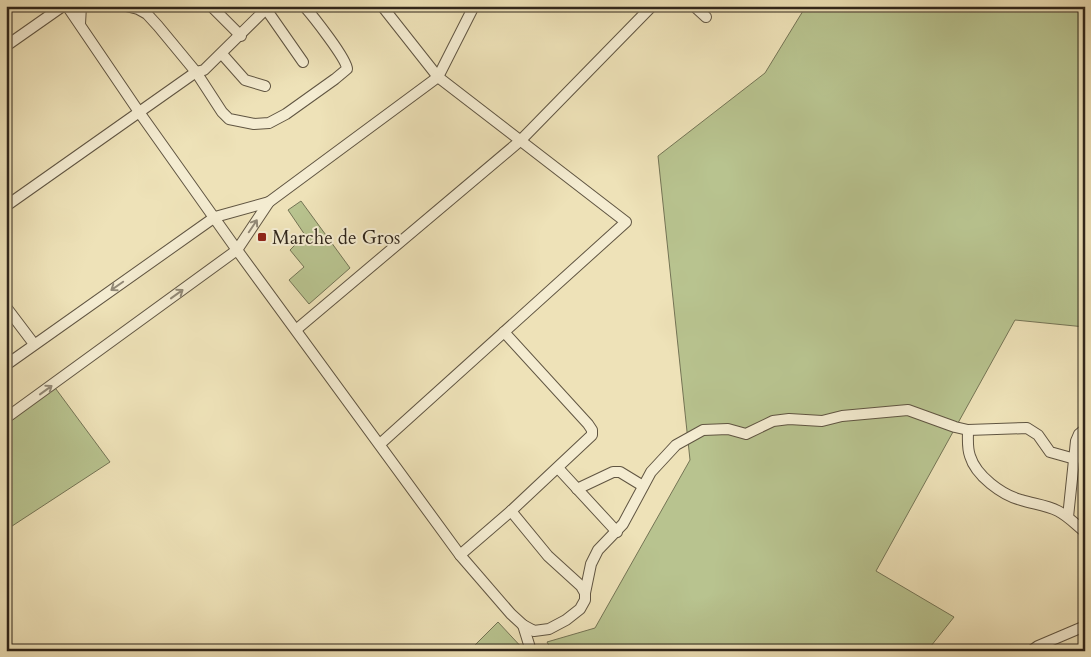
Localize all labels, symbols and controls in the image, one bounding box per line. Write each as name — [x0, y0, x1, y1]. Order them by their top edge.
one-way arrow — [248, 220, 258, 234]
place label: Marche de Gros — [272, 225, 400, 251]
marker: Marche de Gros — [256, 231, 268, 243]
one-way arrow — [111, 281, 125, 291]
one-way arrow — [170, 289, 184, 299]
one-way arrow — [38, 384, 52, 395]

